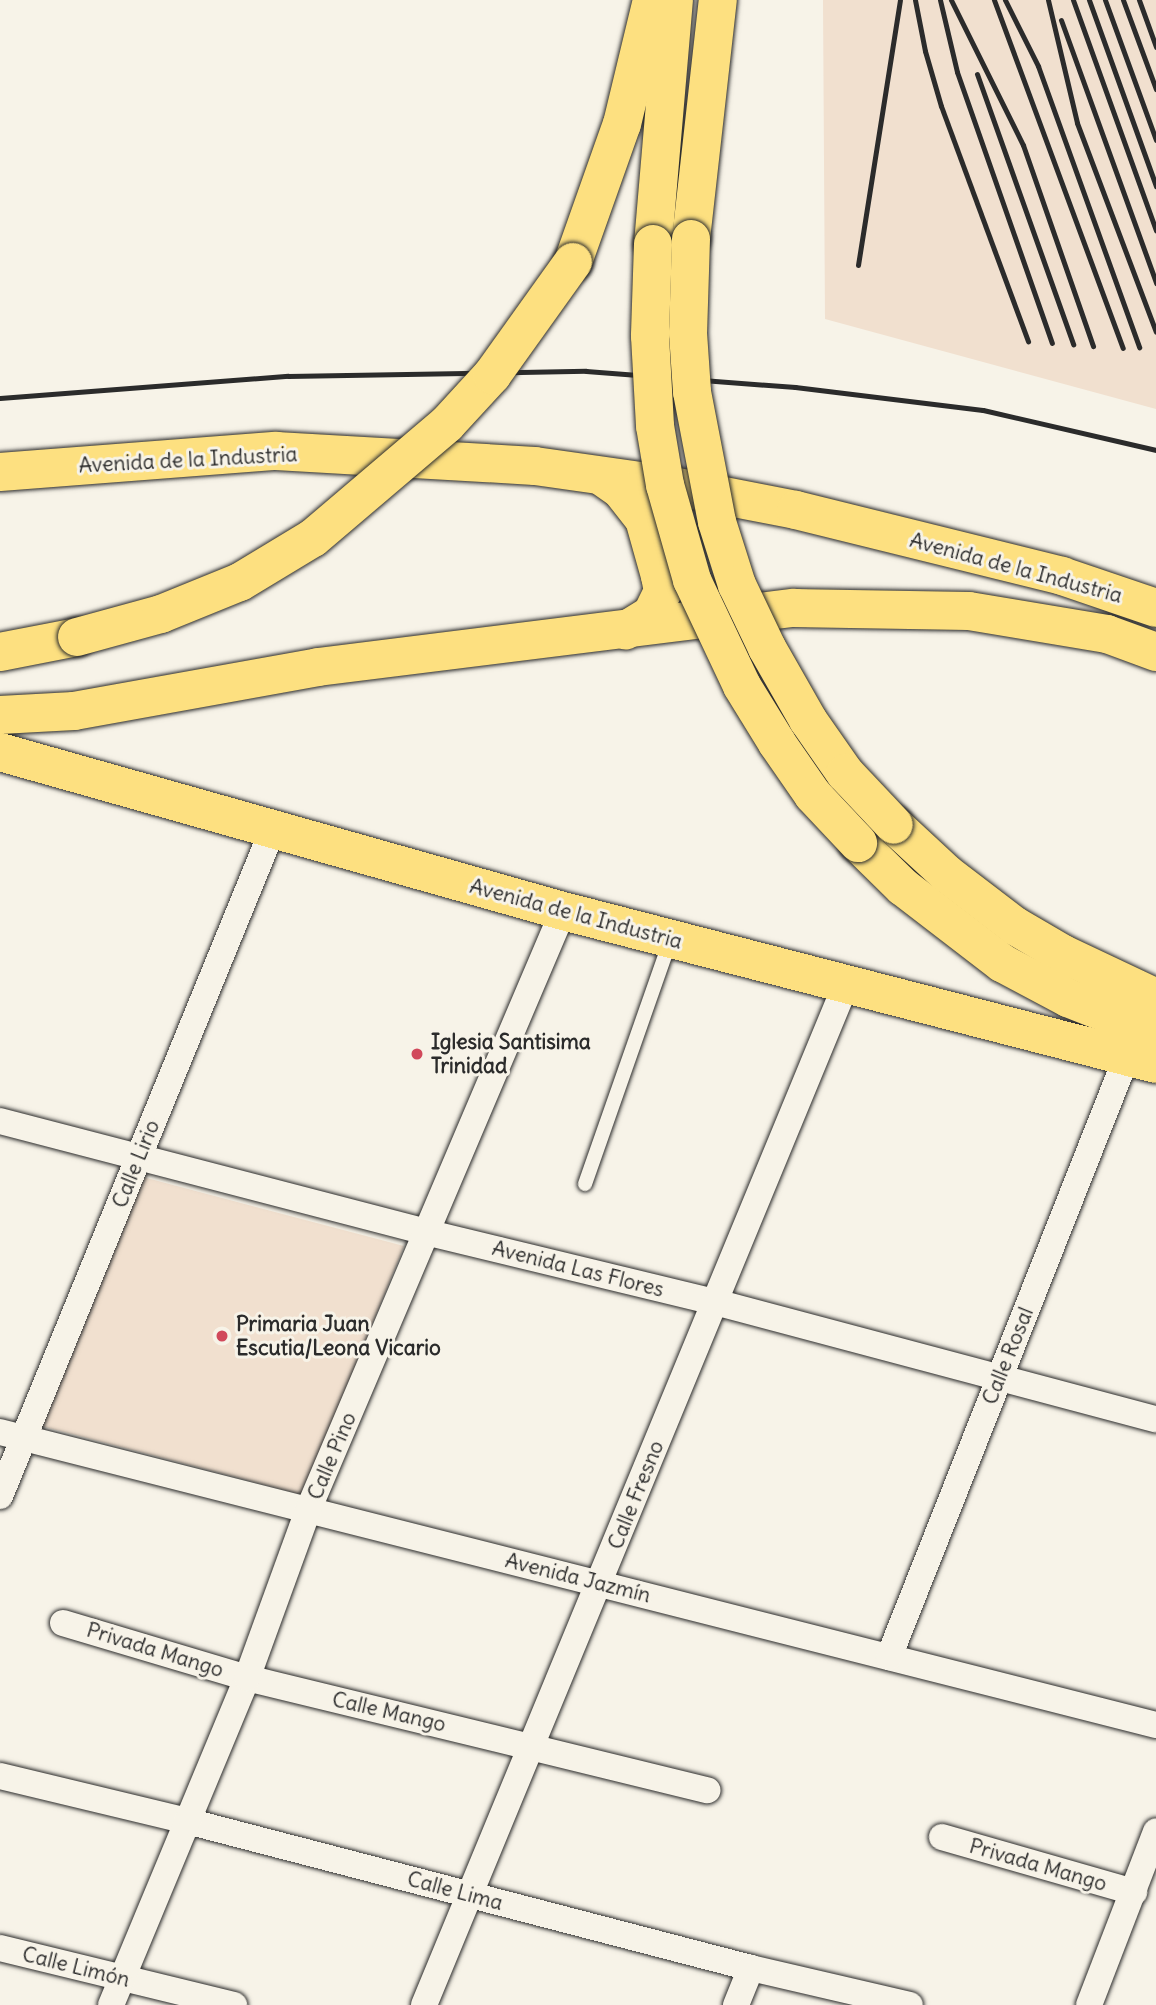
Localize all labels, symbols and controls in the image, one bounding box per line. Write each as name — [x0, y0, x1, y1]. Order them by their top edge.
street label: Avenida de la Industria — [78, 442, 298, 478]
street label: Avenida de la Industria — [907, 527, 1125, 609]
street label: Avenida de la Industria — [467, 873, 685, 955]
place label: Iglesia Santisima Trinidad — [431, 1029, 591, 1079]
marker: Iglesia Santisima Trinidad — [409, 1046, 425, 1062]
street label: Calle Lirio — [107, 1116, 165, 1212]
street label: Avenida Las Flores — [490, 1235, 666, 1303]
street label: Calle Rosal — [977, 1304, 1039, 1408]
place label: Primaria Juan Escutia/Leona Vicario — [236, 1311, 441, 1361]
marker: Primaria Juan Escutia/Leona Vicario — [214, 1328, 230, 1344]
street label: Calle Pino — [302, 1408, 362, 1504]
street label: Calle Fresno — [603, 1437, 669, 1553]
street label: Avenida Jazmín — [503, 1548, 653, 1608]
street label: Privada Mango — [84, 1617, 226, 1683]
street label: Calle Mango — [330, 1687, 448, 1737]
street label: Privada Mango — [966, 1833, 1110, 1897]
street label: Calle Lima — [404, 1866, 506, 1916]
street label: Calle Limón — [20, 1941, 132, 1993]

